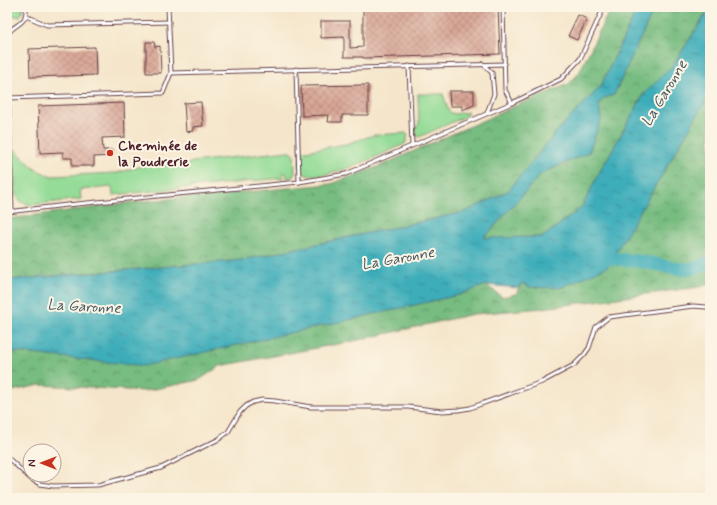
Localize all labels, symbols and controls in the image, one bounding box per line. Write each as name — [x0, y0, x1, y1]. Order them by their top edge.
water label: La Garonne — [637, 56, 693, 130]
place label: Cheminée de la Poudrerie — [118, 137, 197, 171]
marker: Cheminée de la Poudrerie — [105, 148, 115, 158]
water label: La Garonne — [360, 243, 437, 275]
water label: La Garonne — [47, 295, 122, 319]
north arrow — [22, 443, 62, 483]
text: N — [26, 459, 40, 467]

